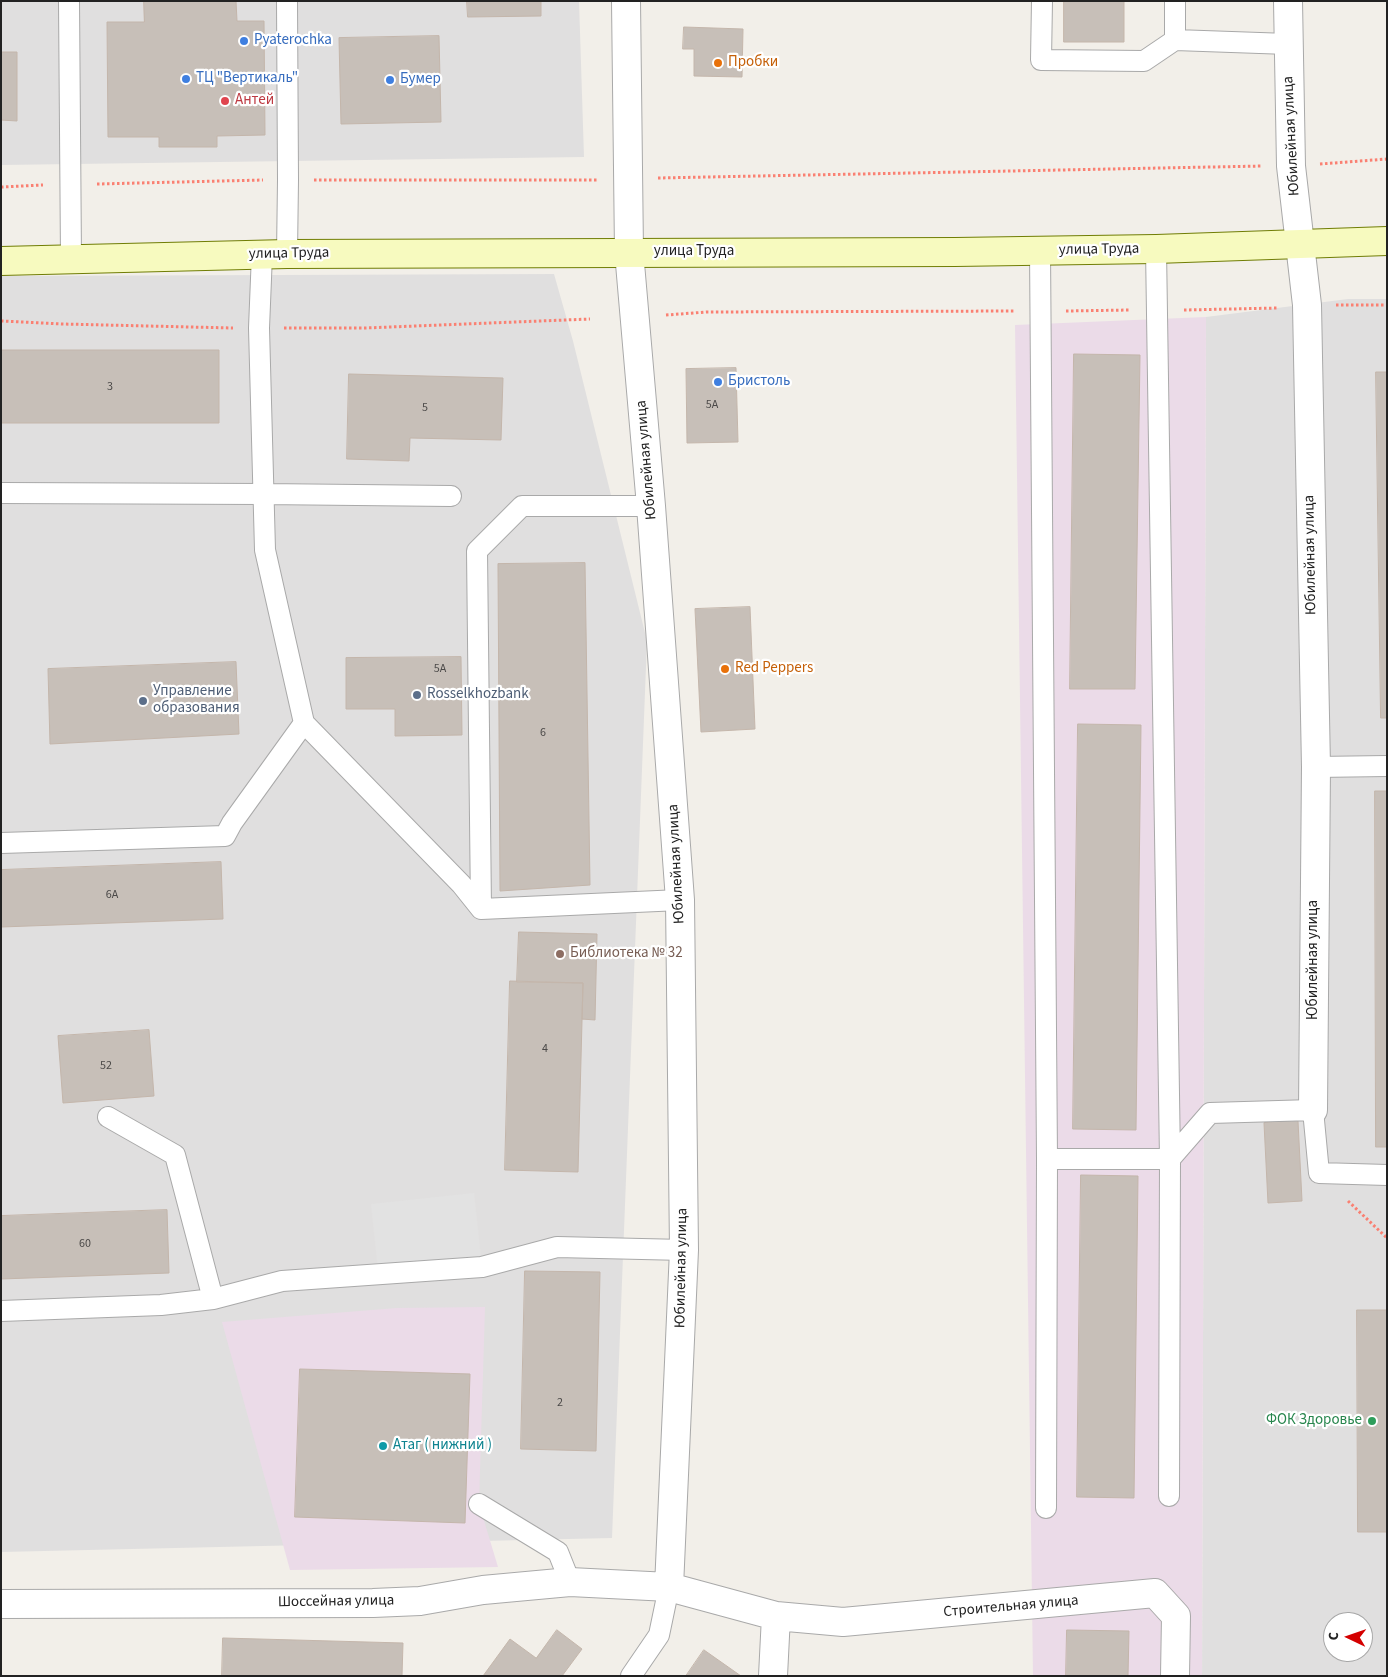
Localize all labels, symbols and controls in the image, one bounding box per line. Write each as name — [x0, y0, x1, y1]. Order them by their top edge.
place label: Pyaterochka — [254, 32, 332, 50]
marker: Pyaterochka — [238, 35, 250, 47]
place label: Пробки — [728, 54, 778, 72]
marker: Пробки — [712, 57, 724, 69]
place label: ТЦ "Вертикаль" — [196, 70, 298, 88]
place label: Бумер — [400, 71, 441, 89]
marker: ТЦ "Вертикаль" — [180, 73, 192, 85]
marker: Бумер — [384, 74, 396, 86]
street label: Юбилейная улица — [1280, 76, 1304, 196]
place label: Антей — [235, 92, 274, 110]
marker: Антей — [219, 95, 231, 107]
street label: улица Труда — [1059, 240, 1139, 260]
street label: улица Труда — [654, 243, 734, 261]
street label: улица Труда — [249, 244, 329, 264]
place label: Бристоль — [728, 373, 790, 391]
marker: Бристоль — [712, 376, 724, 388]
house number: 3 — [107, 380, 113, 394]
house number: 5А — [706, 398, 718, 412]
street label: Юбилейная улица — [633, 399, 661, 521]
house number: 5 — [422, 401, 428, 415]
street label: Юбилейная улица — [1301, 495, 1321, 615]
place label: Red Peppers — [735, 660, 813, 678]
house number: 5А — [434, 662, 446, 676]
marker: Red Peppers — [719, 663, 731, 675]
place label: Управление образования — [153, 683, 240, 718]
place label: Rosselkhozbank — [427, 686, 529, 704]
marker: Rosselkhozbank — [411, 689, 423, 701]
marker: Управление образования — [137, 695, 149, 707]
house number: 6 — [540, 726, 546, 740]
street label: Юбилейная улица — [665, 804, 689, 924]
house number: 6А — [106, 888, 118, 902]
street label: Юбилейная улица — [1305, 900, 1323, 1020]
place label: Библиотека № 32 — [570, 945, 683, 963]
marker: Библиотека № 32 — [554, 948, 566, 960]
house number: 4 — [542, 1042, 548, 1056]
house number: 52 — [100, 1059, 112, 1073]
street label: Юбилейная улица — [672, 1208, 692, 1328]
house number: 60 — [79, 1237, 91, 1251]
house number: 2 — [557, 1396, 563, 1410]
place label: ФОК Здоровье — [1266, 1412, 1362, 1430]
marker: ФОК Здоровье — [1366, 1415, 1378, 1427]
place label: Атаг ( нижний ) — [393, 1437, 492, 1455]
marker: Атаг ( нижний ) — [377, 1440, 389, 1452]
street label: Шоссейная улица — [278, 1592, 394, 1612]
street label: Строительная улица — [943, 1592, 1079, 1622]
north arrow — [1323, 1612, 1373, 1662]
text: С — [1324, 1632, 1344, 1641]

